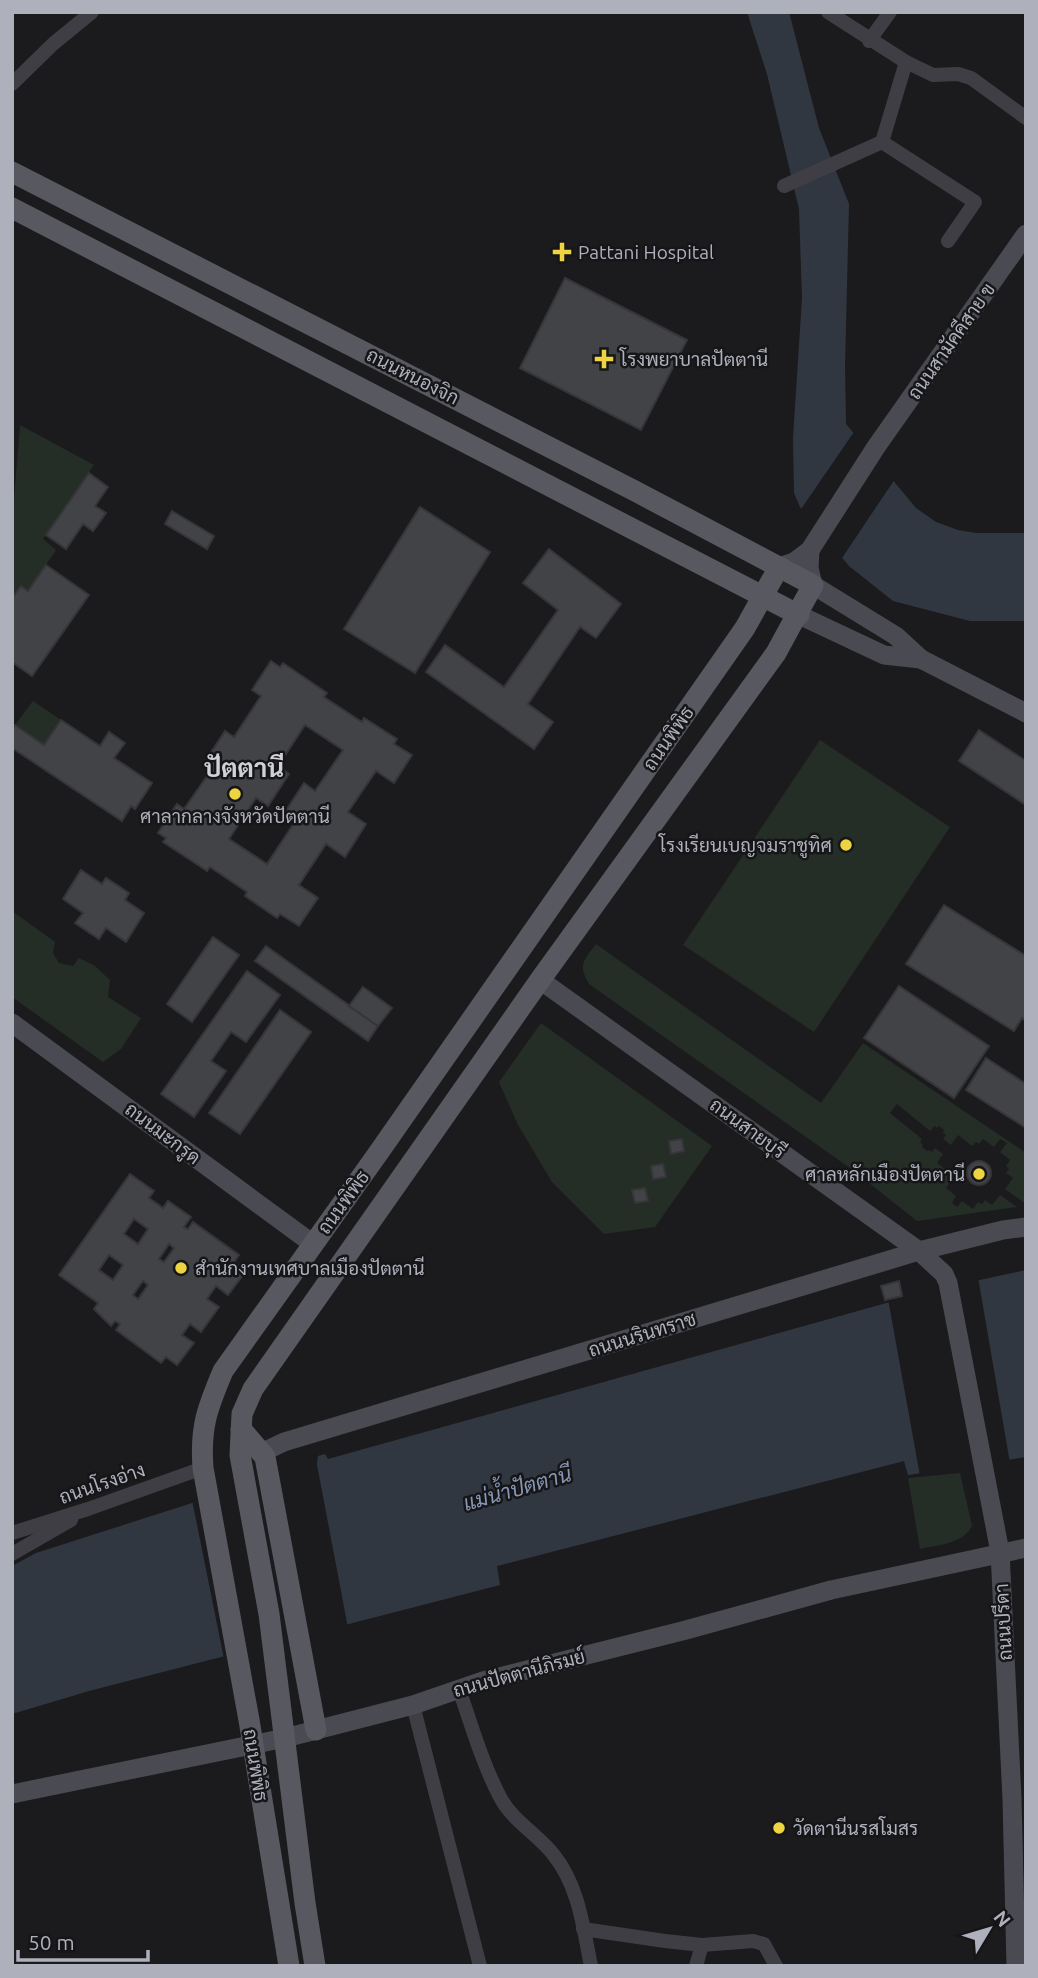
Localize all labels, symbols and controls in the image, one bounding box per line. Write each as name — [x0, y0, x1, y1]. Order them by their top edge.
place label: Pattani Hospital — [578, 241, 714, 263]
marker: Pattani Hospital — [552, 242, 572, 262]
street label: ถนนสามัคคีสาย ข — [902, 278, 999, 403]
street label: ถนนหนองจิก — [363, 343, 463, 409]
place label: โรงพยาบาลปัตตานี — [619, 347, 768, 370]
marker: โรงพยาบาลปัตตานี — [594, 349, 614, 369]
street label: ถนนพิพิธ — [638, 702, 698, 774]
district label: ปัตตานี — [204, 753, 284, 782]
marker: ศาลากลางจังหวัดปัตตานี — [227, 786, 243, 802]
place label: ศาลากลางจังหวัดปัตตานี — [140, 804, 330, 827]
place label: โรงเรียนเบญจมราชูทิศ — [658, 833, 832, 859]
marker: โรงเรียนเบญจมราชูทิศ — [838, 837, 854, 853]
street label: ถนนสายบุรี — [705, 1092, 791, 1164]
street label: ถนนมะกรูด — [119, 1098, 205, 1171]
place label: ศาลหลักเมืองปัตตานี — [805, 1162, 965, 1185]
street label: ถนนพิพิธ — [313, 1166, 373, 1238]
marker: ศาลหลักเมืองปัตตานี — [971, 1166, 987, 1182]
place label: สำนักงานเทศบาลเมืองปัตตานี — [195, 1256, 425, 1279]
marker: สำนักงานเทศบาลเมืองปัตตานี — [173, 1260, 189, 1276]
street label: ถนนนรินทราช — [586, 1307, 698, 1361]
water label: แม่น้ำปัตตานี — [459, 1456, 576, 1515]
street label: ถนนโรงอ่าง — [56, 1457, 148, 1508]
street label: ถนนปรีดา — [989, 1583, 1016, 1661]
street label: ถนนปัตตานีภิรมย์ — [450, 1644, 587, 1701]
street label: ถนนพิพิธ — [239, 1727, 273, 1803]
place label: วัดตานีนรสโมสร — [793, 1816, 918, 1839]
marker: วัดตานีนรสโมสร — [771, 1820, 787, 1836]
north arrow — [954, 1894, 1024, 1964]
text: N — [989, 1906, 1015, 1931]
scale bar — [18, 1918, 147, 1962]
text: 50 m — [28, 1930, 75, 1954]

